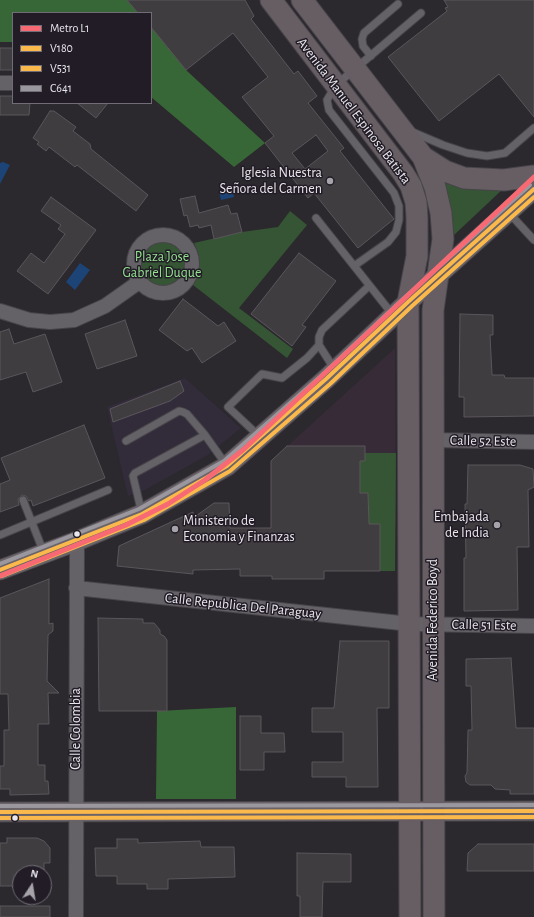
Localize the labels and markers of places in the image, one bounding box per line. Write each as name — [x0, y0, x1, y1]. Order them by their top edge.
place label: Iglesia Nuestra Señora del Carmen — [220, 165, 322, 198]
marker: Iglesia Nuestra Señora del Carmen — [325, 176, 335, 186]
place label: Embajada de India — [434, 509, 489, 542]
place label: Ministerio de Economia y Finanzas — [183, 513, 295, 546]
marker: Embajada de India — [492, 520, 502, 530]
marker: Ministerio de Economia y Finanzas — [170, 524, 180, 534]
unlabelled marker — [72, 529, 82, 539]
unlabelled marker — [10, 813, 20, 823]

